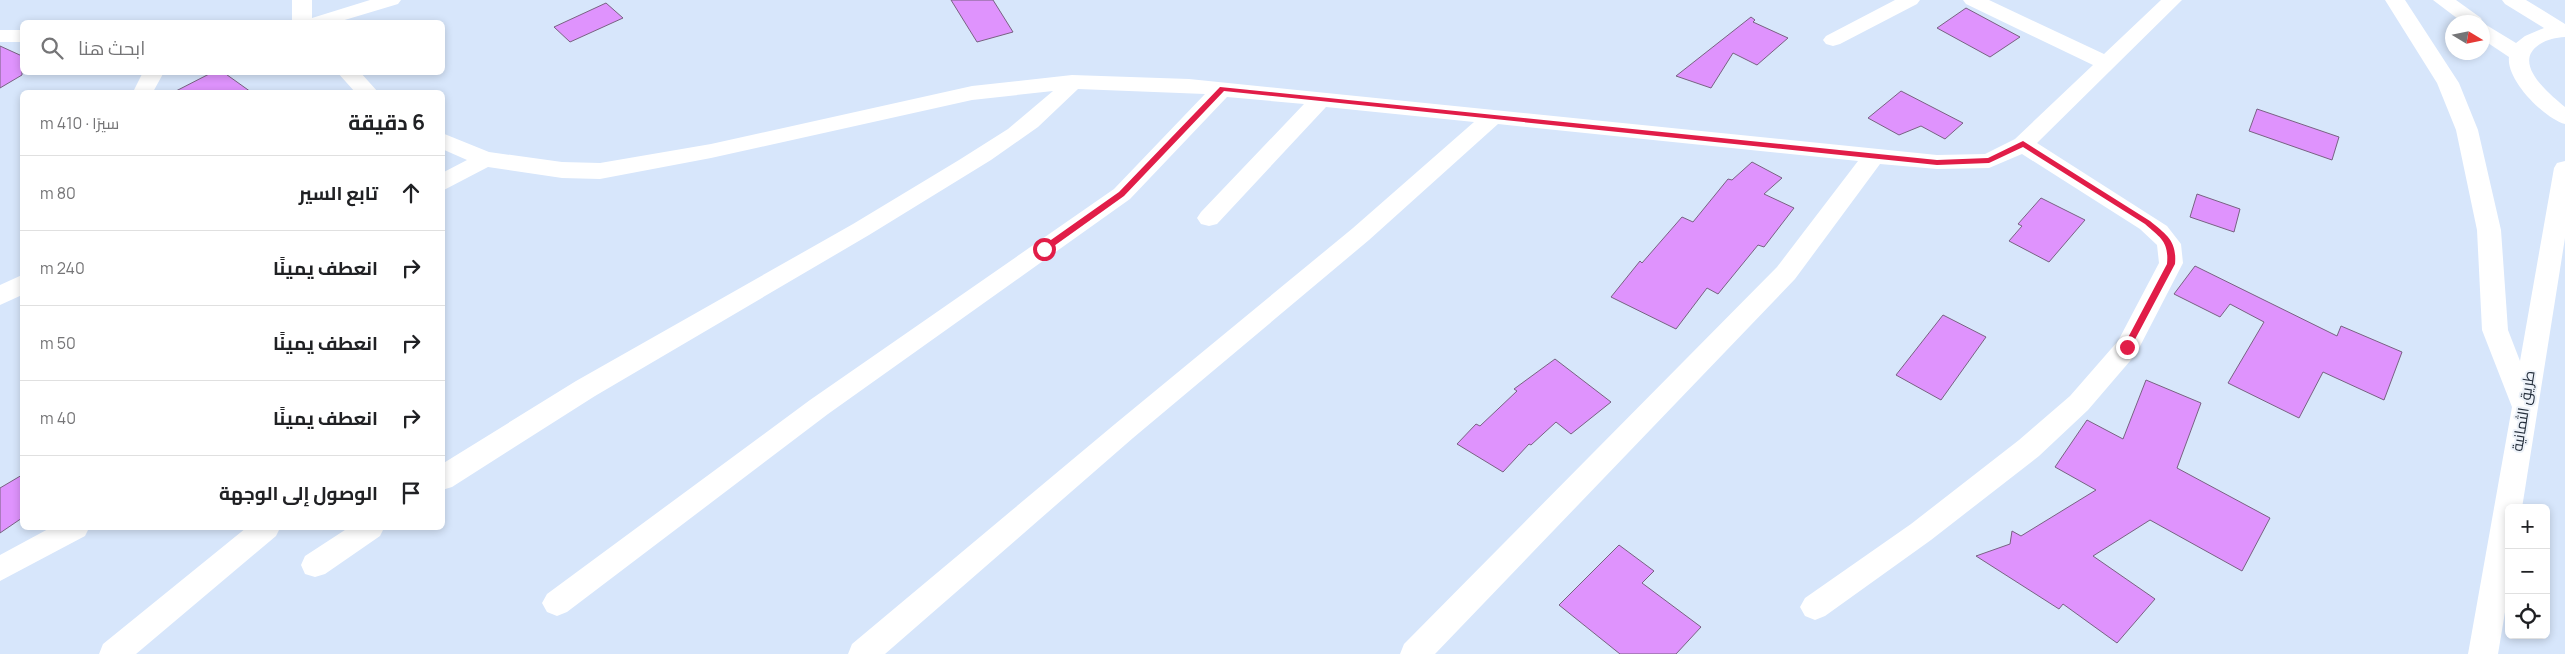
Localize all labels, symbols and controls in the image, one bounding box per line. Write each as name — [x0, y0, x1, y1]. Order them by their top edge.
north arrow — [2445, 15, 2490, 60]
search box — [20, 20, 445, 75]
icon: search — [38, 34, 66, 62]
text: ابحث هنا — [78, 35, 145, 61]
text: 6 دقيقة — [348, 108, 425, 136]
text: سيرًا · 410 m — [40, 112, 119, 134]
icon: ahead — [397, 179, 425, 207]
text: تابع السير — [299, 180, 378, 206]
text: 80 m — [40, 182, 76, 204]
route start — [1033, 238, 1056, 261]
icon: right — [397, 254, 425, 282]
text: انعطف يمينًا — [273, 255, 378, 281]
text: 240 m — [40, 257, 85, 279]
icon: right — [397, 329, 425, 357]
text: انعطف يمينًا — [273, 330, 378, 356]
text: 50 m — [40, 332, 76, 354]
route end — [2116, 336, 2139, 359]
street label: طريق الثمانية — [2506, 369, 2540, 453]
icon: right — [397, 404, 425, 432]
text: انعطف يمينًا — [273, 405, 378, 431]
text: 40 m — [40, 407, 76, 429]
icon: arrive — [397, 479, 425, 507]
text: الوصول إلى الوجهة — [219, 480, 378, 506]
map controls — [2505, 504, 2550, 639]
button: + — [2505, 504, 2550, 549]
button: − — [2505, 549, 2550, 594]
button: locate — [2505, 594, 2550, 639]

